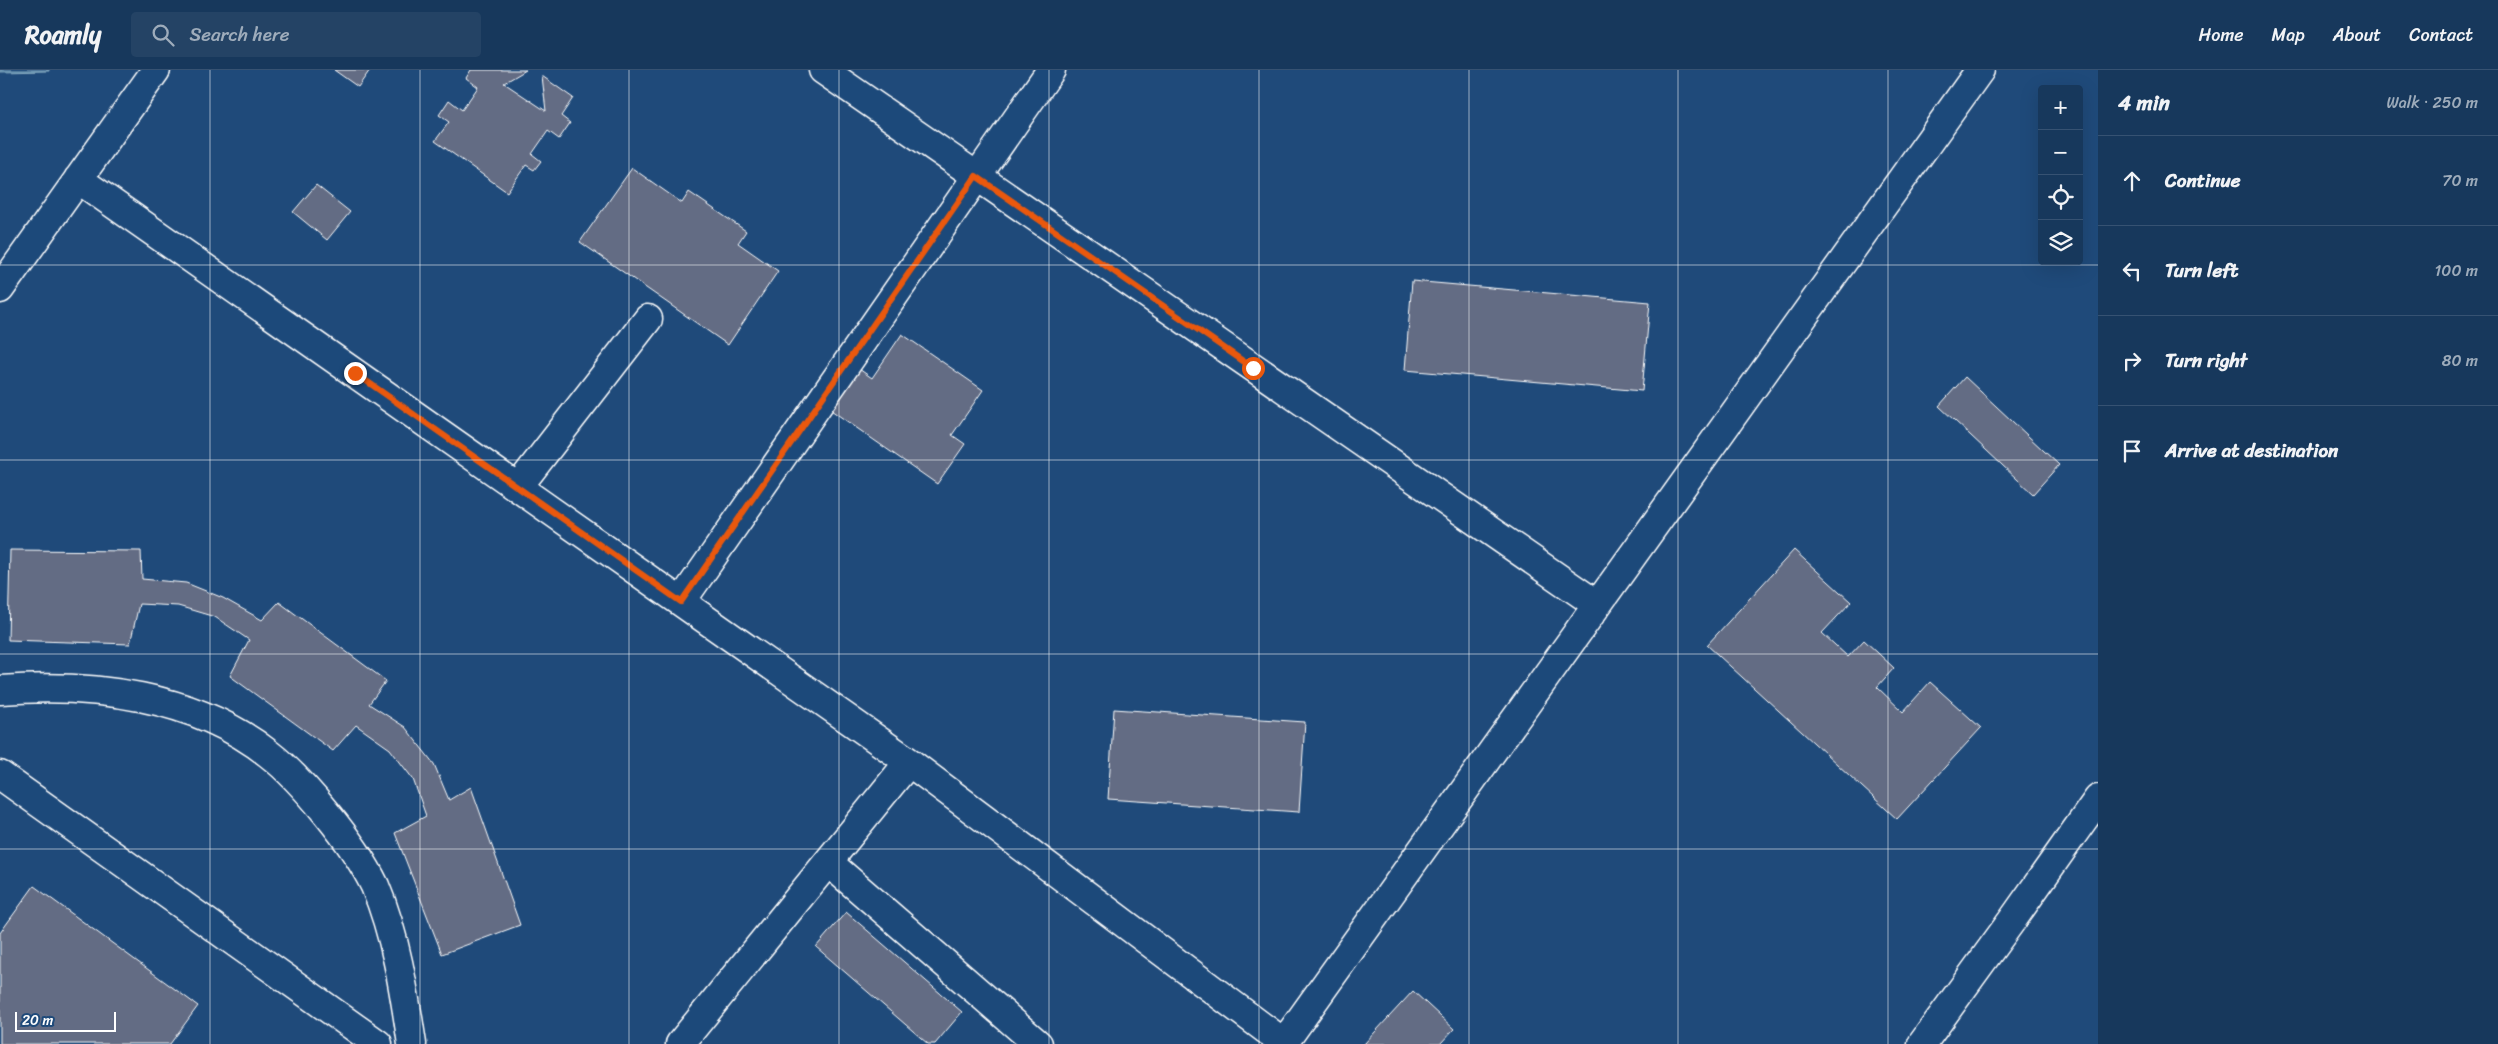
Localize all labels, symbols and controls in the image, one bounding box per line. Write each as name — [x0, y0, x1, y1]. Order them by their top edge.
search box — [131, 12, 481, 57]
text: Roamly — [25, 14, 101, 56]
text: Search here — [189, 18, 289, 51]
text: Home — [2199, 19, 2244, 51]
text: Map — [2272, 19, 2305, 51]
text: About — [2333, 19, 2381, 51]
text: Contact — [2409, 19, 2473, 51]
icon: search — [149, 21, 177, 49]
text: 4 min — [2118, 84, 2170, 122]
map controls — [2038, 85, 2083, 265]
button: + — [2038, 85, 2083, 130]
text: Walk · 250 m — [2386, 88, 2478, 117]
button: − — [2038, 130, 2083, 175]
text: Continue — [2165, 164, 2241, 197]
text: 70 m — [2442, 166, 2478, 195]
icon: ahead — [2118, 167, 2146, 195]
button: locate — [2038, 175, 2083, 220]
button: layers — [2038, 220, 2083, 265]
text: Turn left — [2165, 254, 2238, 287]
text: 100 m — [2434, 256, 2478, 285]
icon: left — [2118, 257, 2146, 285]
text: Turn right — [2165, 344, 2247, 377]
text: 80 m — [2442, 346, 2478, 375]
icon: right — [2118, 347, 2146, 375]
route start — [1242, 357, 1265, 380]
route end — [344, 362, 367, 385]
text: Arrive at destination — [2165, 434, 2338, 467]
icon: arrive — [2118, 437, 2146, 465]
text: 20 m — [22, 1008, 53, 1033]
scale bar — [15, 1009, 116, 1032]

